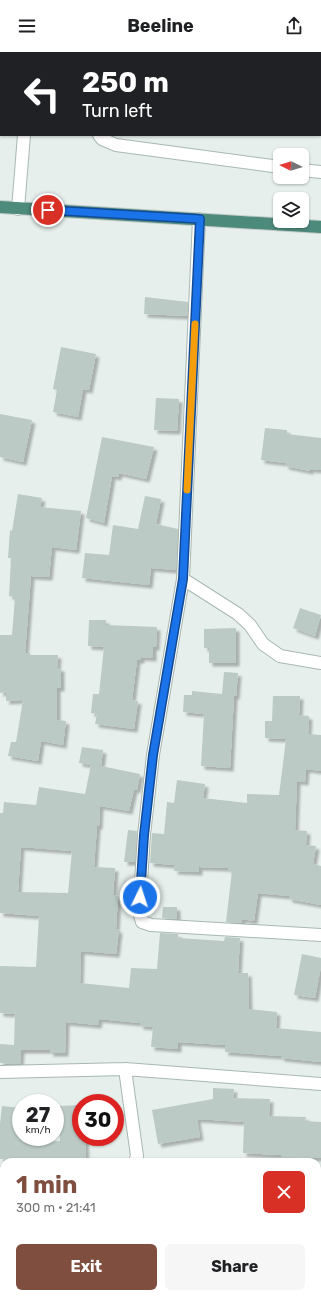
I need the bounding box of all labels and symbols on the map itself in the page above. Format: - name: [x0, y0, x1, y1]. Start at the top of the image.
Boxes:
- north arrow: [273, 148, 309, 184]
- pin: [31, 193, 65, 227]
- position arrow: [119, 876, 161, 918]
- speed limit sign: 30: [72, 1094, 124, 1146]

